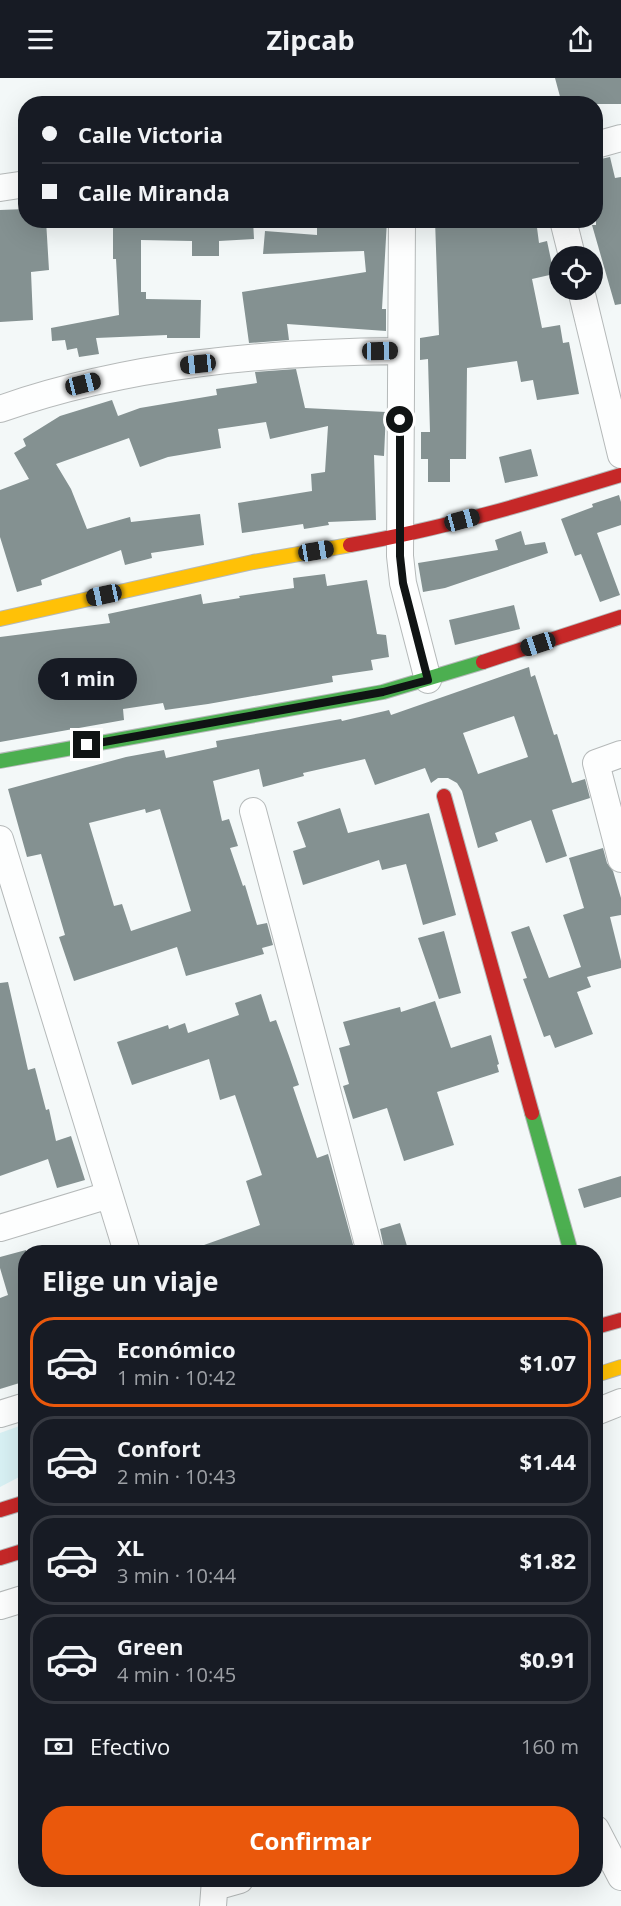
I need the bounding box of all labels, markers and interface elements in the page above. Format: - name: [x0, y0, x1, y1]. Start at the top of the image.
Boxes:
- text: Zipcab: [266, 21, 355, 58]
- icon: menu: [24, 23, 57, 56]
- icon: share: [564, 23, 597, 56]
- text: Calle Victoria: [78, 119, 223, 149]
- text: Calle Miranda: [78, 177, 230, 207]
- map controls: [549, 246, 603, 300]
- button: locate: [549, 246, 603, 300]
- car: [362, 342, 398, 360]
- car: [179, 353, 217, 375]
- car: [63, 371, 103, 397]
- route start: [386, 406, 413, 433]
- car: [442, 507, 482, 533]
- car: [297, 539, 335, 563]
- car: [85, 582, 123, 608]
- car: [518, 630, 558, 658]
- callout: 1 min: [38, 658, 136, 700]
- text: 1 min: [60, 665, 115, 692]
- route end: [73, 731, 100, 758]
- text: Elige un viaje: [42, 1262, 218, 1299]
- text: Económico: [117, 1334, 236, 1364]
- icon: car: [45, 1335, 99, 1389]
- text: $1.07: [519, 1347, 576, 1377]
- text: 1 min · 10:42: [117, 1364, 236, 1391]
- text: Confort: [117, 1433, 201, 1463]
- icon: car: [45, 1434, 99, 1488]
- text: $1.44: [519, 1446, 576, 1476]
- text: 2 min · 10:43: [117, 1463, 236, 1490]
- text: XL: [117, 1532, 144, 1562]
- icon: car: [45, 1533, 99, 1587]
- text: $1.82: [519, 1545, 576, 1575]
- text: 3 min · 10:44: [117, 1562, 236, 1589]
- text: Green: [117, 1631, 183, 1661]
- icon: car: [45, 1632, 99, 1686]
- text: $0.91: [519, 1644, 576, 1674]
- text: 4 min · 10:45: [117, 1661, 236, 1688]
- icon: cash: [42, 1730, 75, 1763]
- text: Efectivo: [90, 1731, 170, 1761]
- text: 160 m: [521, 1733, 579, 1760]
- button: Confirmar: [42, 1806, 579, 1875]

